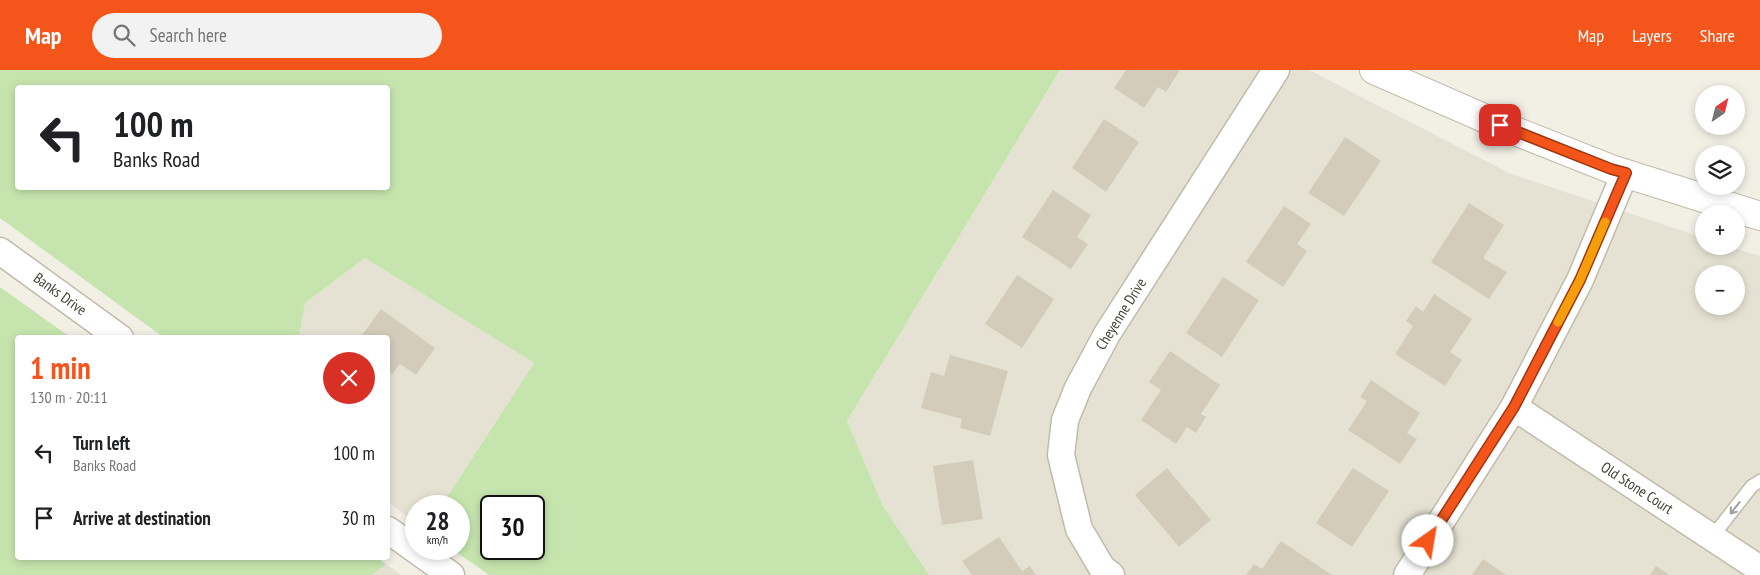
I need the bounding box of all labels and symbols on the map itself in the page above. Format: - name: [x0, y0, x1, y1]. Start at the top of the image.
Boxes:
- north arrow: [1695, 85, 1745, 135]
- pin: [1479, 104, 1521, 146]
- street label: Banks Drive: [30, 268, 91, 319]
- street label: Cheyenne Drive: [1091, 274, 1150, 353]
- street label: Old Stone Court: [1598, 457, 1677, 518]
- speed limit sign: 30: [480, 495, 545, 560]
- one-way arrow: [1729, 501, 1740, 514]
- position arrow: [1401, 514, 1453, 566]

